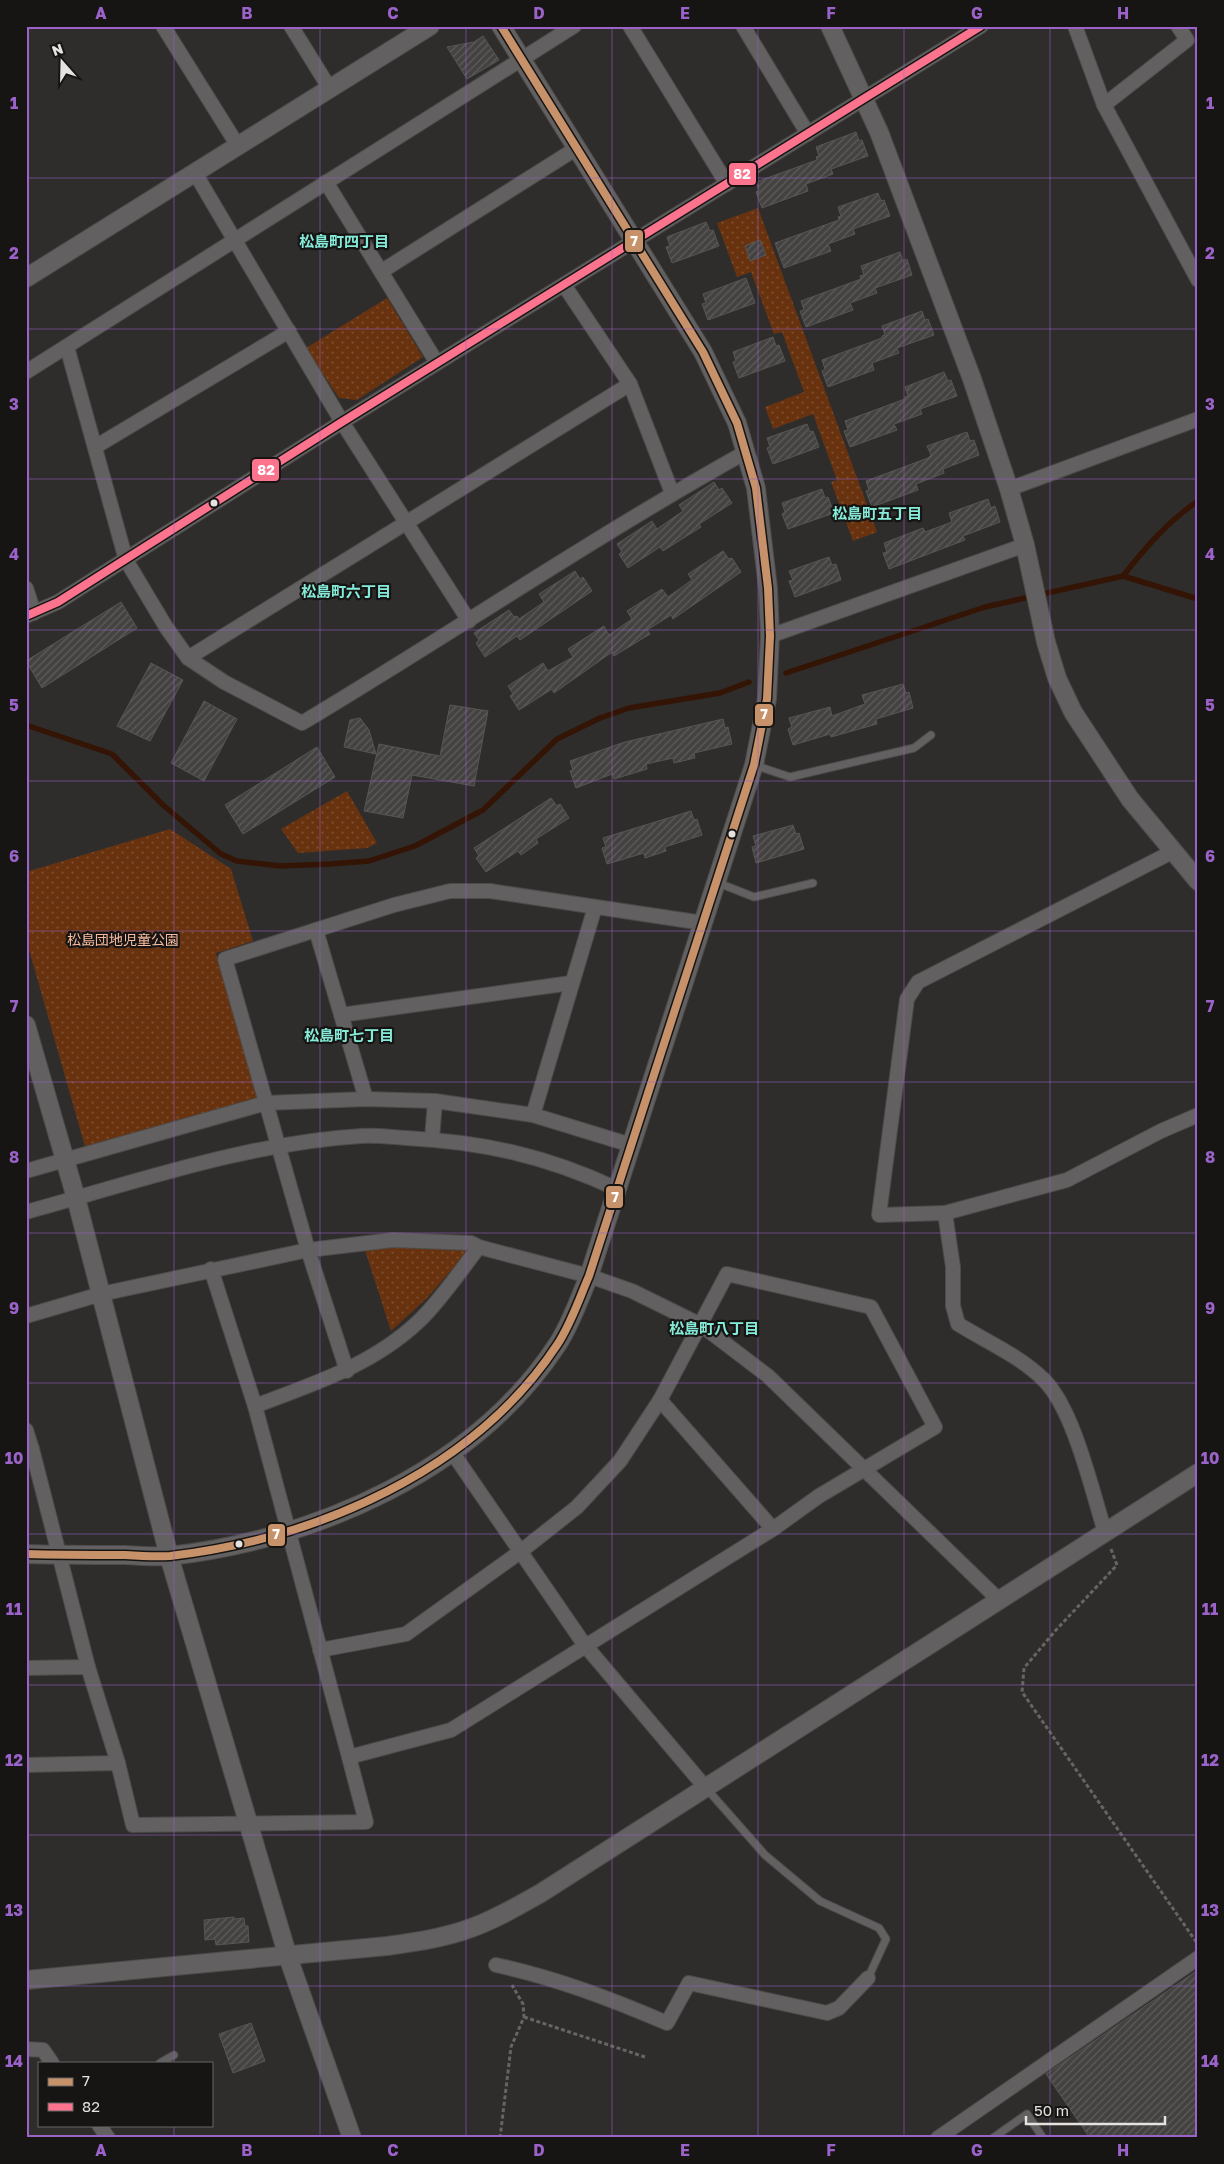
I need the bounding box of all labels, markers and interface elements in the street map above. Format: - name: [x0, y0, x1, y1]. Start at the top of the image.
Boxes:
- text: A: [95, 3, 107, 23]
- text: B: [241, 3, 253, 23]
- text: C: [387, 3, 399, 23]
- text: D: [533, 3, 545, 23]
- text: E: [680, 3, 690, 23]
- text: F: [826, 3, 836, 23]
- text: G: [971, 3, 983, 23]
- text: H: [1117, 3, 1129, 23]
- north arrow: [38, 38, 88, 88]
- text: N: [49, 40, 65, 59]
- text: 1: [10, 93, 18, 113]
- text: 1: [1206, 93, 1214, 113]
- line badge: 82: [728, 162, 757, 186]
- text: 82: [733, 165, 751, 182]
- line badge: 7: [624, 229, 644, 253]
- district label: 松島町四丁目: [299, 232, 389, 250]
- text: 7: [630, 232, 638, 249]
- text: 2: [9, 243, 19, 263]
- text: 2: [1205, 243, 1215, 263]
- text: 3: [9, 394, 19, 414]
- text: 3: [1205, 394, 1215, 414]
- line badge: 82: [251, 458, 280, 482]
- text: 82: [257, 461, 275, 478]
- unlabelled marker: [209, 498, 219, 508]
- district label: 松島町五丁目: [832, 504, 922, 522]
- text: 4: [9, 544, 19, 564]
- text: 4: [1205, 544, 1215, 564]
- district label: 松島町六丁目: [301, 582, 391, 600]
- text: 5: [9, 695, 19, 715]
- text: 5: [1205, 695, 1215, 715]
- line badge: 7: [754, 703, 774, 727]
- text: 7: [760, 705, 768, 722]
- unlabelled marker: [727, 829, 737, 839]
- text: 6: [9, 846, 19, 866]
- text: 6: [1205, 846, 1215, 866]
- park label: 松島団地児童公園: [67, 931, 179, 948]
- text: 7: [10, 996, 19, 1016]
- text: 7: [1206, 996, 1215, 1016]
- district label: 松島町七丁目: [304, 1026, 394, 1044]
- text: 8: [9, 1147, 19, 1167]
- text: 8: [1205, 1147, 1215, 1167]
- line badge: 7: [605, 1185, 624, 1209]
- text: 7: [611, 1188, 619, 1205]
- text: 9: [9, 1298, 19, 1318]
- text: 9: [1205, 1298, 1215, 1318]
- district label: 松島町八丁目: [669, 1319, 759, 1337]
- text: 10: [5, 1448, 23, 1468]
- text: 10: [1201, 1448, 1219, 1468]
- line badge: 7: [267, 1523, 286, 1547]
- text: 7: [272, 1525, 280, 1542]
- unlabelled marker: [234, 1539, 244, 1549]
- text: 11: [6, 1599, 22, 1619]
- text: 11: [1202, 1599, 1218, 1619]
- text: 12: [5, 1750, 23, 1770]
- text: 12: [1201, 1750, 1219, 1770]
- text: 13: [5, 1900, 23, 1920]
- text: 13: [1201, 1900, 1219, 1920]
- text: 14: [5, 2051, 23, 2071]
- text: 14: [1201, 2051, 1219, 2071]
- legend: [38, 2062, 212, 2126]
- text: 7: [82, 2071, 90, 2089]
- scale bar: [1026, 2094, 1165, 2126]
- text: 82: [82, 2097, 100, 2115]
- text: 50 m: [1034, 2101, 1069, 2119]
- text: A: [95, 2140, 107, 2160]
- text: B: [241, 2140, 253, 2160]
- text: C: [387, 2140, 399, 2160]
- text: D: [533, 2140, 545, 2160]
- text: E: [680, 2140, 690, 2160]
- text: F: [826, 2140, 836, 2160]
- text: G: [971, 2140, 983, 2160]
- text: H: [1117, 2140, 1129, 2160]

